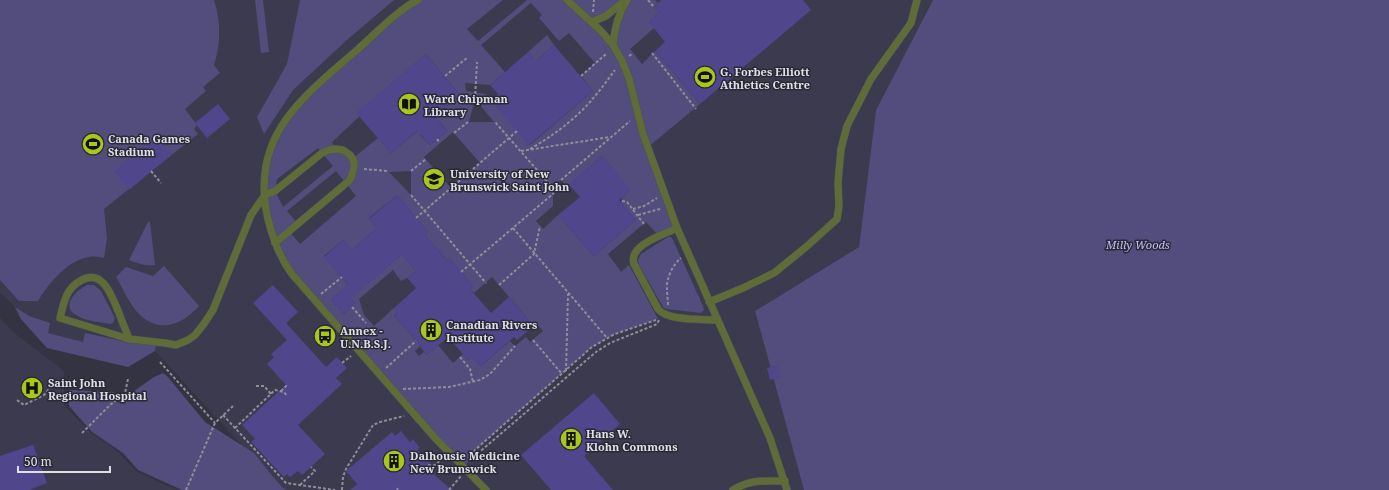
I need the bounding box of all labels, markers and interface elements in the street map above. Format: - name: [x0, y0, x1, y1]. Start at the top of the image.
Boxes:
- sports icon: G. Forbes Elliott Athletics Centre: [692, 64, 718, 90]
- place label: G. Forbes Elliott Athletics Centre: [720, 64, 810, 92]
- library icon: Ward Chipman Library: [396, 91, 422, 117]
- place label: Ward Chipman Library: [424, 91, 508, 119]
- sports icon: Canada Games Stadium: [80, 131, 106, 157]
- place label: Canada Games Stadium: [108, 131, 190, 159]
- school or university icon: University of New Brunswick Saint John: [421, 166, 447, 192]
- place label: University of New Brunswick Saint John: [450, 166, 570, 194]
- park label: Milly Woods: [1105, 237, 1170, 252]
- building icon: Canadian Rivers Institute: [418, 317, 444, 343]
- place label: Canadian Rivers Institute: [446, 317, 537, 345]
- bus stop icon: Annex - U.N.B.S.J.: [312, 323, 338, 349]
- place label: Annex - U.N.B.S.J.: [340, 323, 391, 351]
- hospital icon: Saint John Regional Hospital: [19, 375, 45, 401]
- place label: Saint John Regional Hospital: [48, 375, 147, 403]
- building icon: Hans W. Klohn Commons: [558, 426, 584, 452]
- place label: Hans W. Klohn Commons: [586, 426, 677, 454]
- scale bar: [18, 448, 110, 474]
- building icon: Dalhousie Medicine New Brunswick: [381, 448, 407, 474]
- place label: Dalhousie Medicine New Brunswick: [410, 448, 520, 476]
- text: 50 m: [24, 453, 52, 470]

